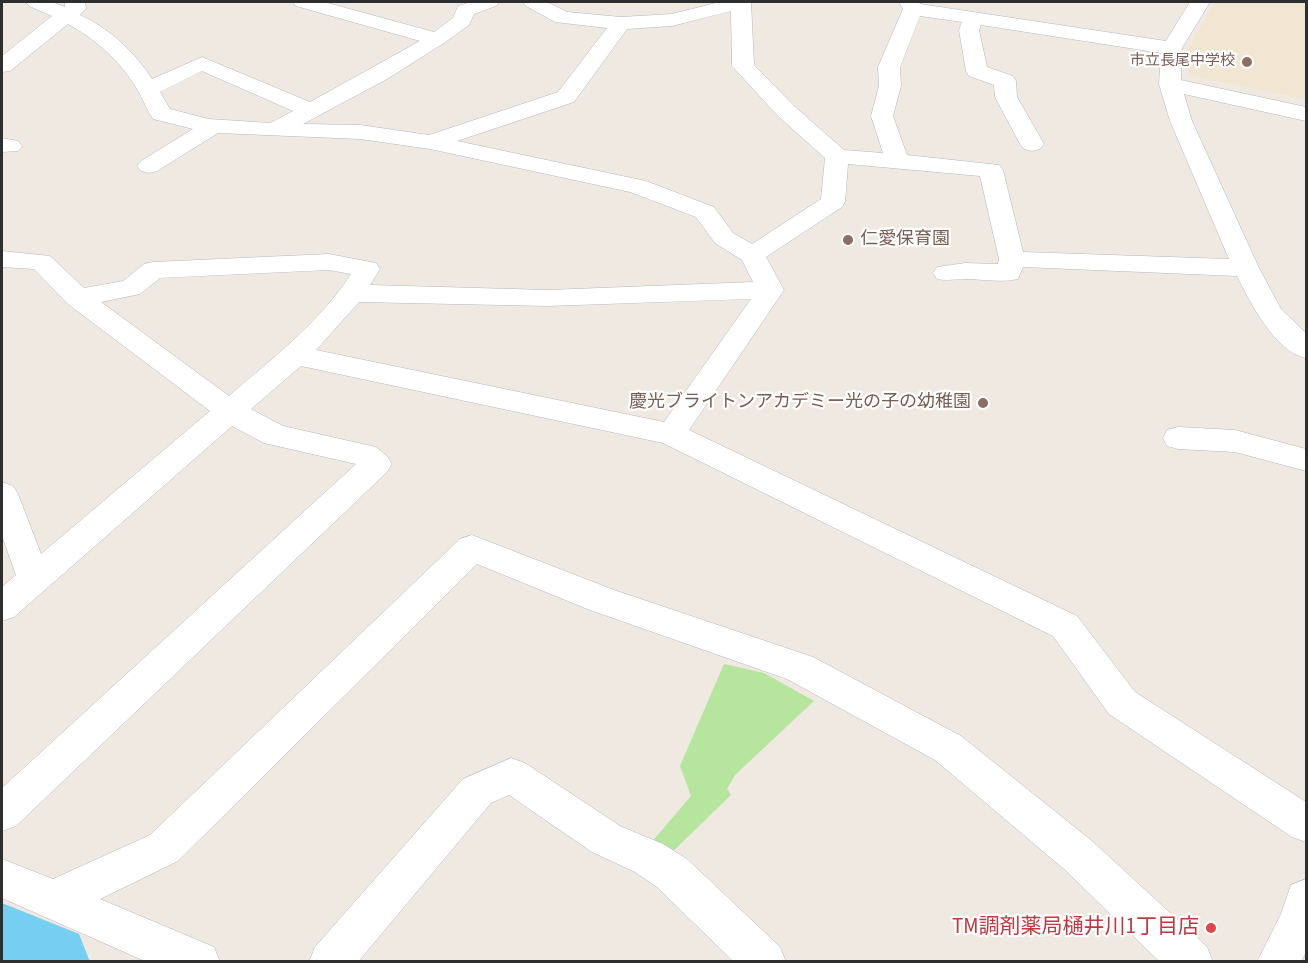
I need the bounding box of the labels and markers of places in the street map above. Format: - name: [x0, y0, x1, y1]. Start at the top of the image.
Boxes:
- place label: 市立長尾中学校: [1130, 53, 1235, 71]
- marker: 市立長尾中学校: [1240, 55, 1254, 69]
- place label: 仁愛保育園: [860, 229, 950, 251]
- marker: 仁愛保育園: [841, 233, 855, 247]
- place label: 慶光ブライトンアカデミー光の子の幼稚園: [629, 392, 971, 414]
- marker: 慶光ブライトンアカデミー光の子の幼稚園: [976, 396, 990, 410]
- place label: TM調剤薬局樋井川1丁目店: [952, 915, 1199, 941]
- marker: TM調剤薬局樋井川1丁目店: [1204, 921, 1218, 935]

